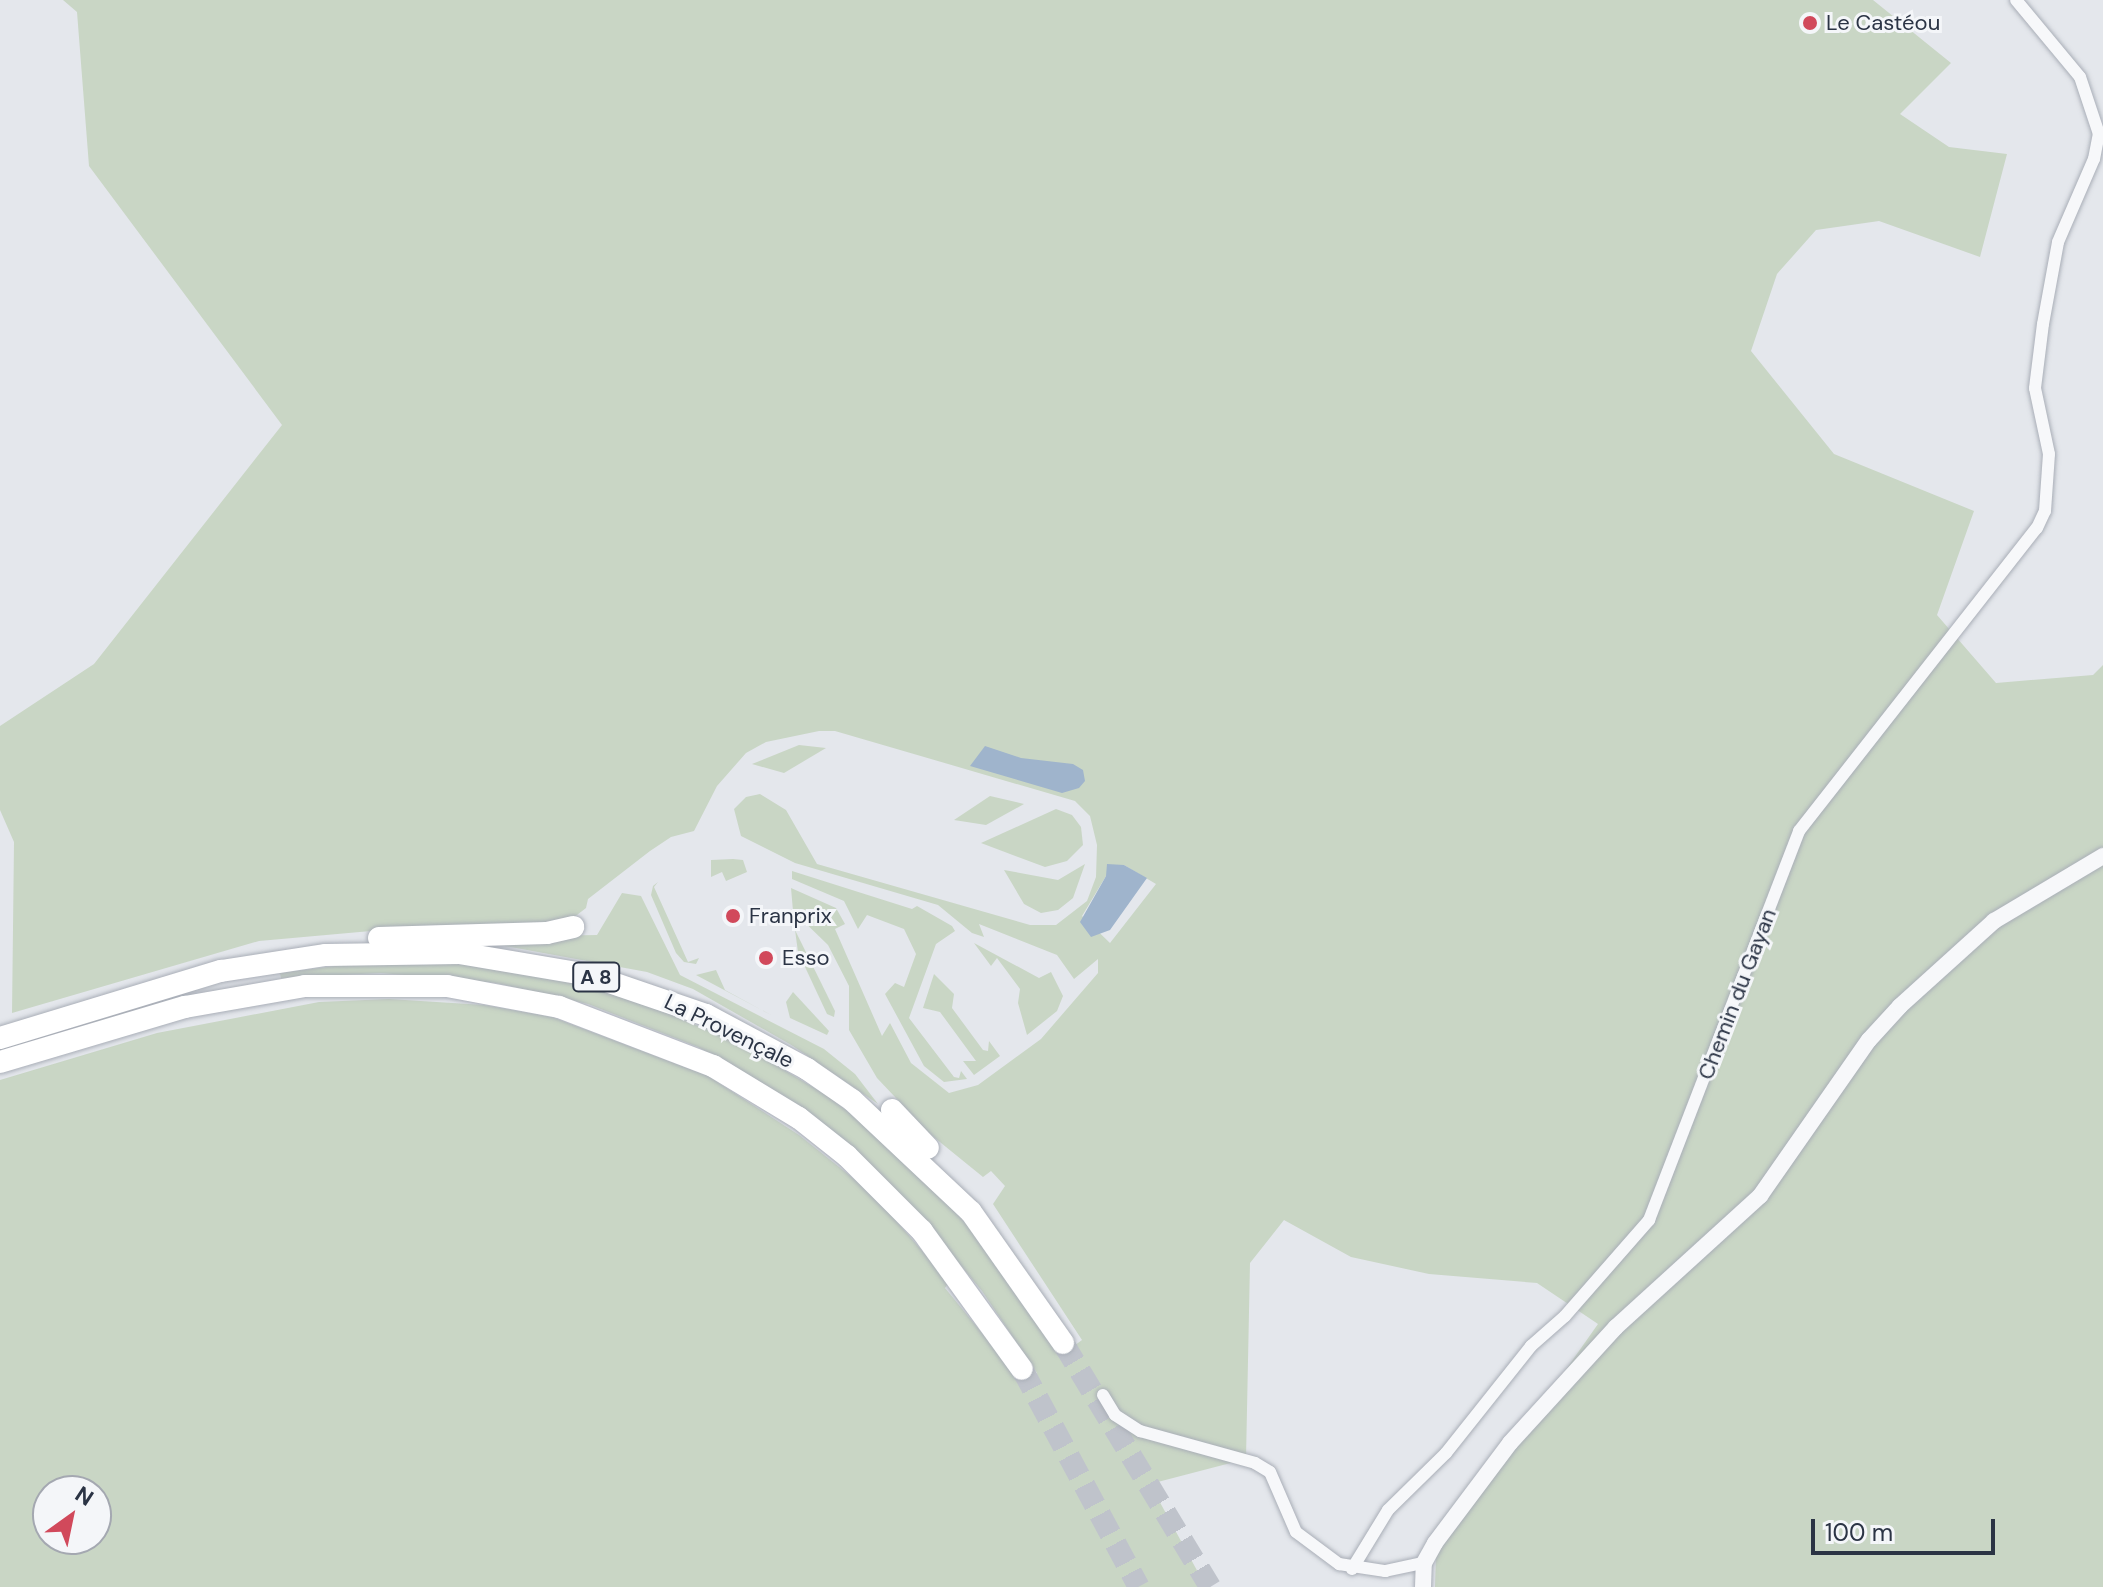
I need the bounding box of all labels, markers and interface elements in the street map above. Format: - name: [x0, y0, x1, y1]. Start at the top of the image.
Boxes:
- place label: Le Castéou: [1826, 10, 1940, 36]
- marker: Le Castéou: [1801, 14, 1819, 32]
- place label: Franprix: [749, 903, 832, 929]
- street label: Chemin du Gayan: [1692, 905, 1782, 1083]
- marker: Franprix: [724, 907, 742, 925]
- place label: Esso: [782, 945, 830, 971]
- marker: Esso: [757, 949, 775, 967]
- road number: A 8: [572, 961, 620, 993]
- street label: La Provençale: [660, 988, 798, 1074]
- north arrow: [32, 1475, 112, 1555]
- text: N: [70, 1480, 99, 1513]
- scale bar: [1815, 1503, 1999, 1553]
- text: 100 m: [1825, 1517, 1893, 1548]

